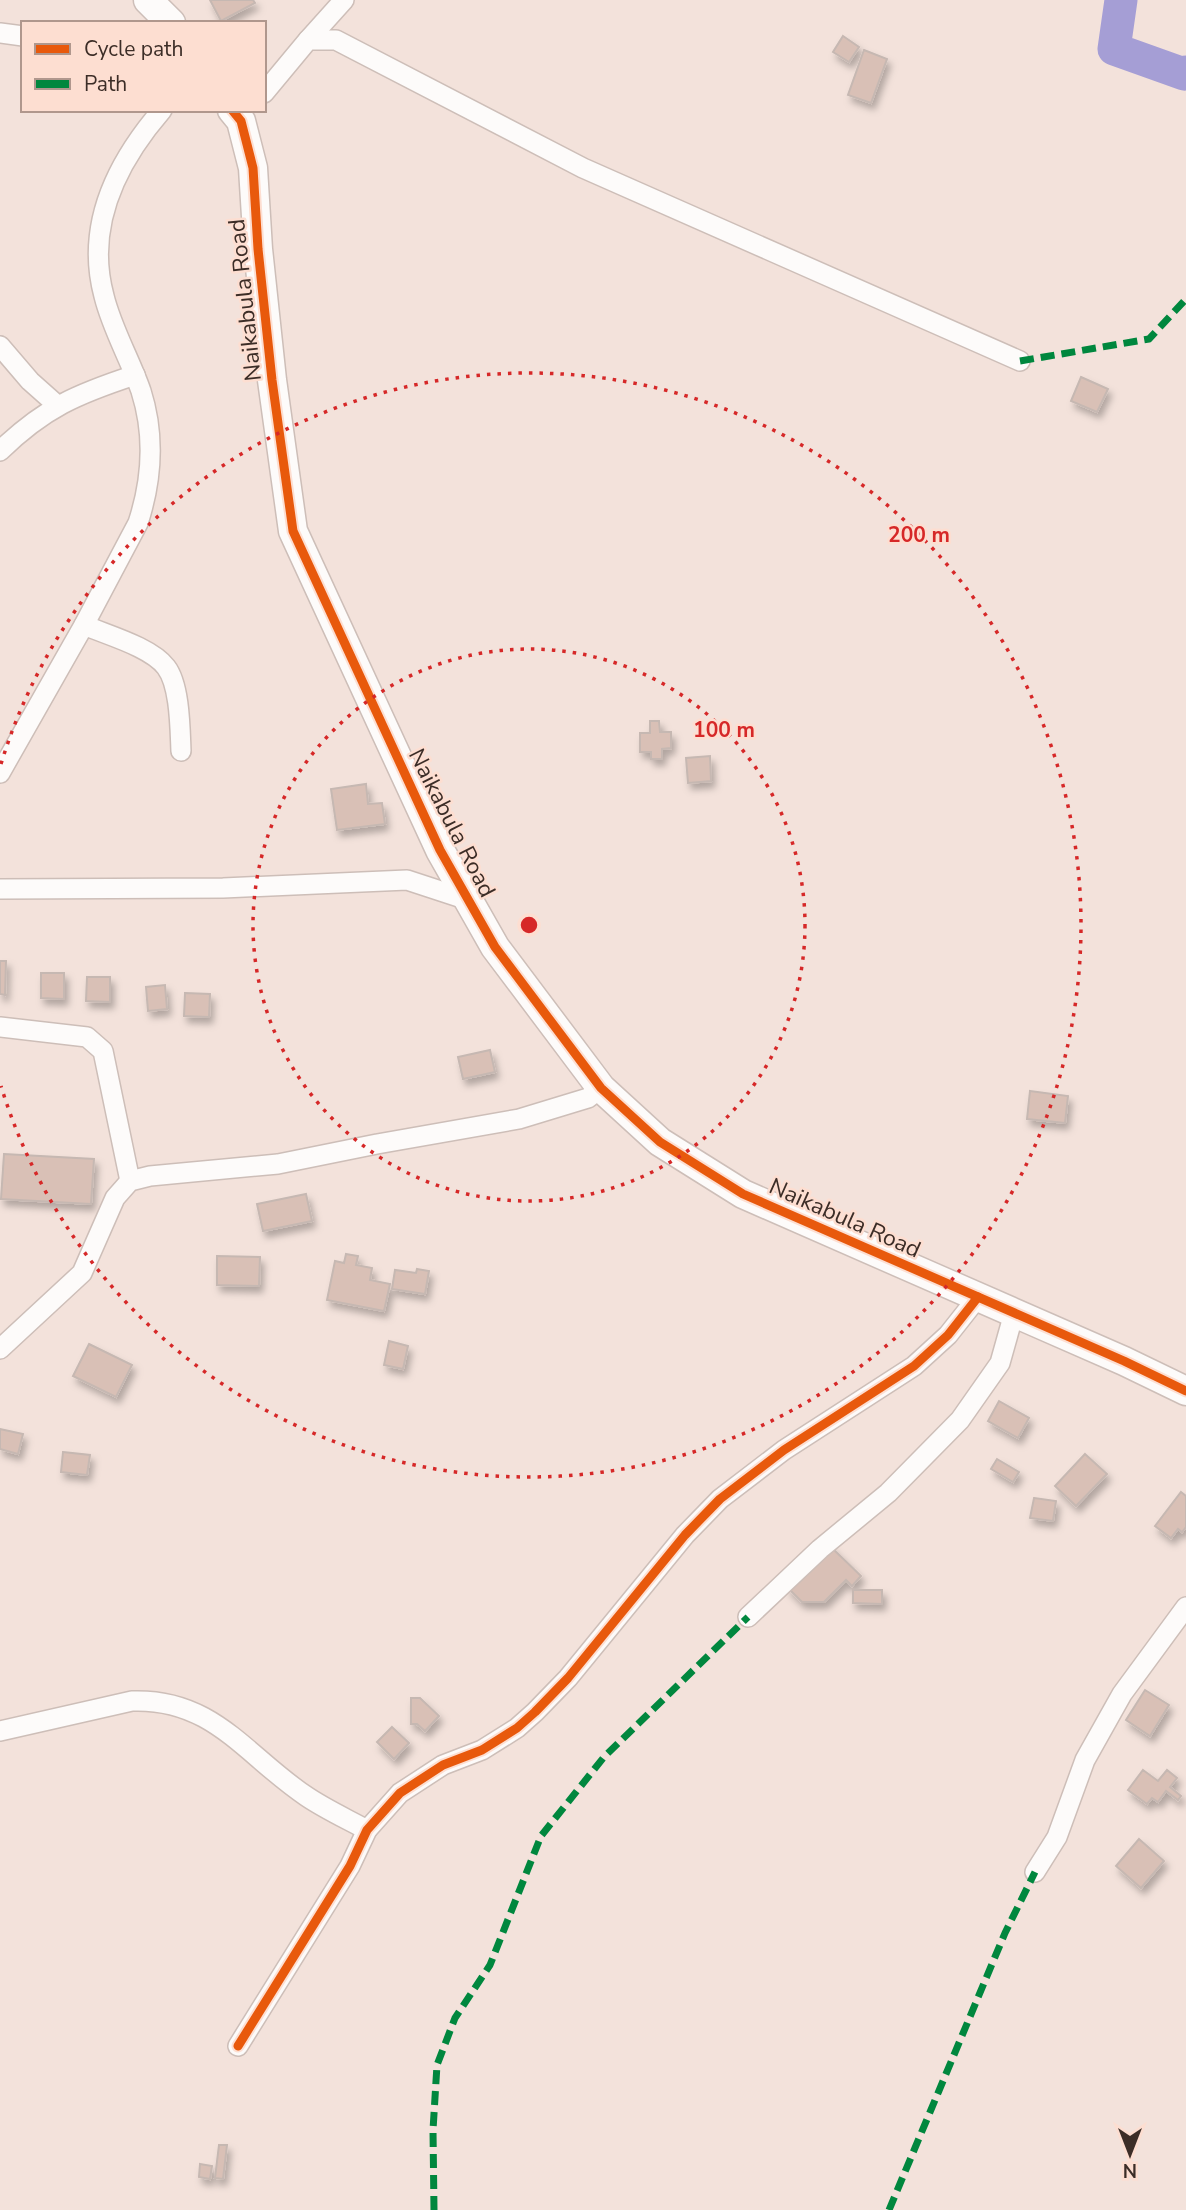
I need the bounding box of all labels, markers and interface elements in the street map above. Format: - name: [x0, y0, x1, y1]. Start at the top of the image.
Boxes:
- legend: [21, 21, 266, 112]
- text: Cycle path: [84, 35, 183, 63]
- text: Path: [84, 70, 127, 98]
- street label: Naikabula Road: [221, 217, 269, 383]
- text: 200 m: [888, 521, 950, 549]
- text: 100 m: [693, 716, 755, 744]
- street label: Naikabula Road: [401, 743, 503, 903]
- centre of rings: [517, 913, 541, 937]
- street label: Naikabula Road: [764, 1171, 926, 1265]
- north arrow: [1095, 2119, 1165, 2189]
- text: N: [1123, 2157, 1137, 2183]

